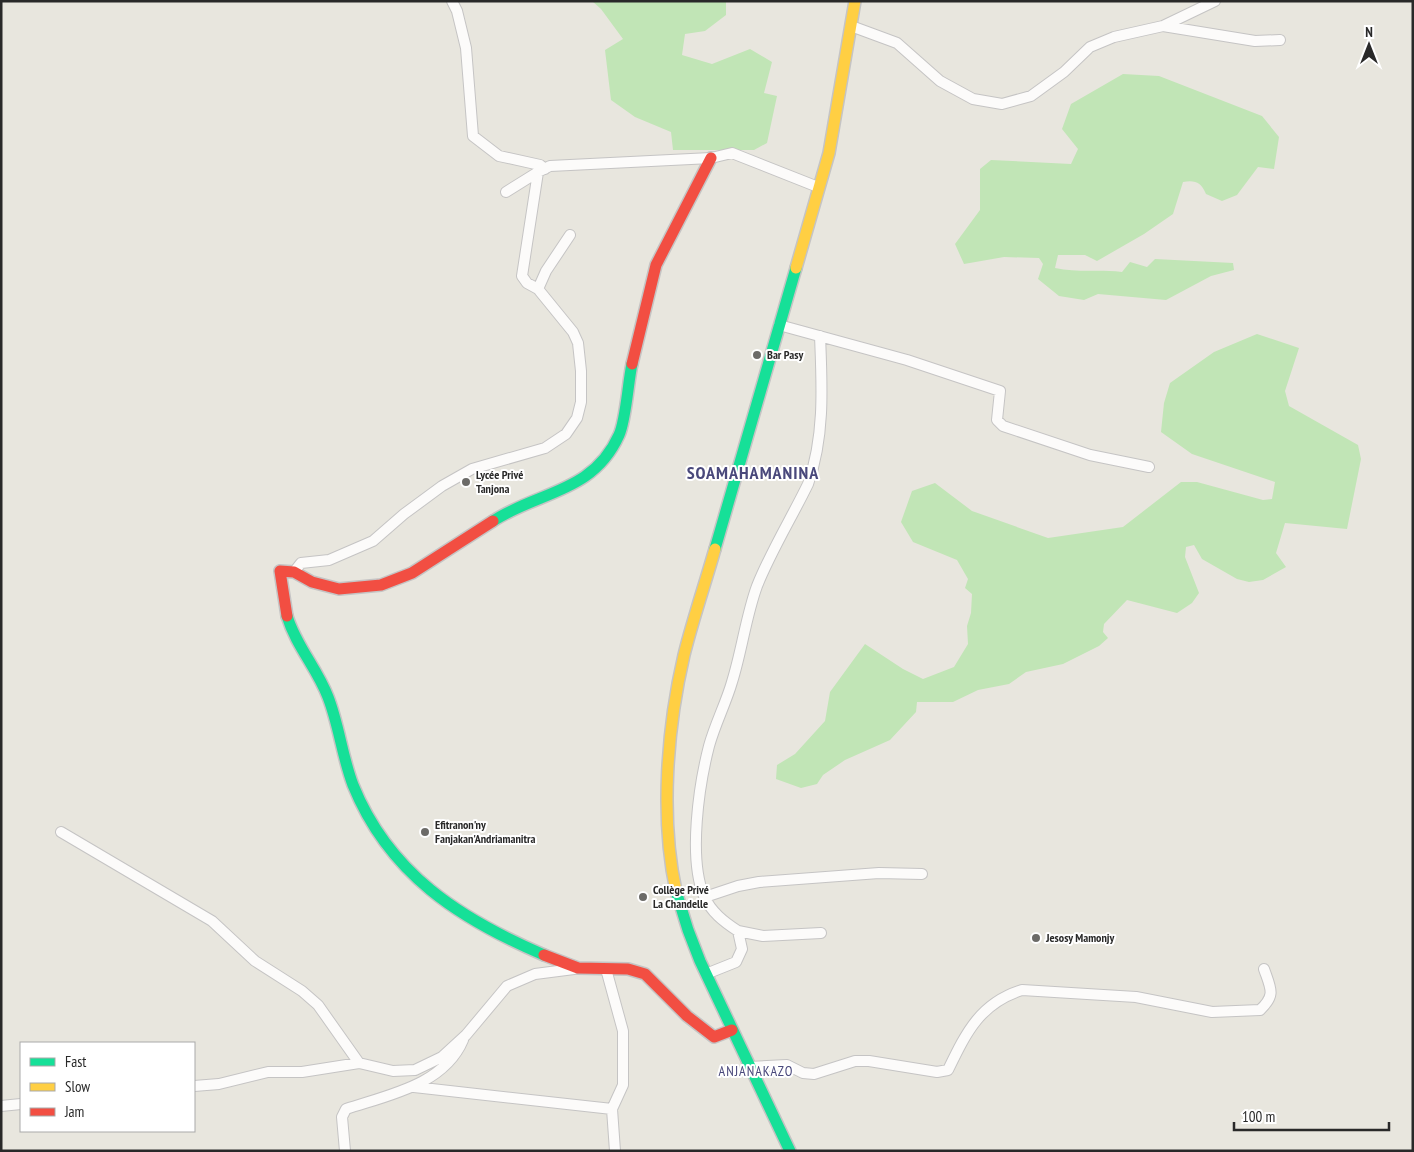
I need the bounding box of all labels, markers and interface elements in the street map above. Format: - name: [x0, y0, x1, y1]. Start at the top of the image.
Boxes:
- north arrow: [1344, 20, 1394, 70]
- text: N: [1365, 23, 1373, 41]
- place label: Bar Pasy: [767, 347, 803, 362]
- marker: Bar Pasy: [751, 349, 763, 361]
- district label: SOAMAHAMANINA: [687, 461, 819, 484]
- place label: Lycée Privé Tanjona: [476, 467, 523, 496]
- marker: Lycée Privé Tanjona: [460, 476, 472, 488]
- place label: Efitranon'ny Fanjakan'Andriamanitra: [435, 817, 536, 846]
- marker: Efitranon'ny Fanjakan'Andriamanitra: [419, 826, 431, 838]
- place label: Collège Privé La Chandelle: [653, 882, 709, 911]
- marker: Collège Privé La Chandelle: [637, 891, 649, 903]
- place label: Jesosy Mamonjy: [1045, 930, 1115, 945]
- marker: Jesosy Mamonjy: [1030, 932, 1042, 944]
- legend: [20, 1042, 195, 1132]
- text: Fast: [65, 1052, 86, 1071]
- district label: ANJANAKAZO: [719, 1062, 793, 1080]
- text: Slow: [65, 1077, 90, 1096]
- scale bar: [1234, 1100, 1389, 1132]
- text: Jam: [64, 1102, 84, 1121]
- text: 100 m: [1242, 1107, 1275, 1126]

